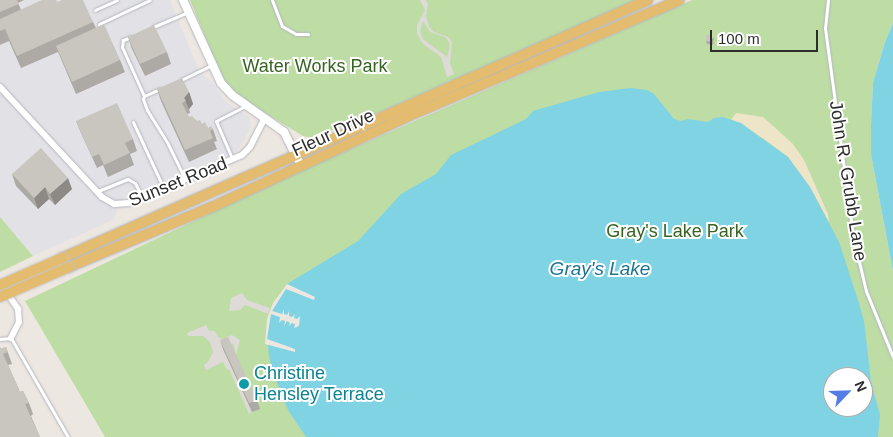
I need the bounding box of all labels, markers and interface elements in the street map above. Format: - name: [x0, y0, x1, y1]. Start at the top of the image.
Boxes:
- scale bar: [713, 20, 820, 52]
- text: 100 m: [718, 30, 760, 47]
- park label: Water Works Park: [242, 55, 388, 77]
- street label: John R. Grubb Lane: [825, 99, 871, 263]
- street label: Fleur Drive: [289, 105, 377, 161]
- street label: Sunset Road: [126, 152, 230, 212]
- park label: Gray's Lake Park: [606, 220, 744, 242]
- water label: Gray's Lake: [550, 258, 650, 280]
- place label: Christine Hensley Terrace: [254, 363, 384, 406]
- north arrow: [823, 367, 873, 417]
- marker: Christine Hensley Terrace: [238, 378, 250, 390]
- text: N: [851, 378, 870, 394]

